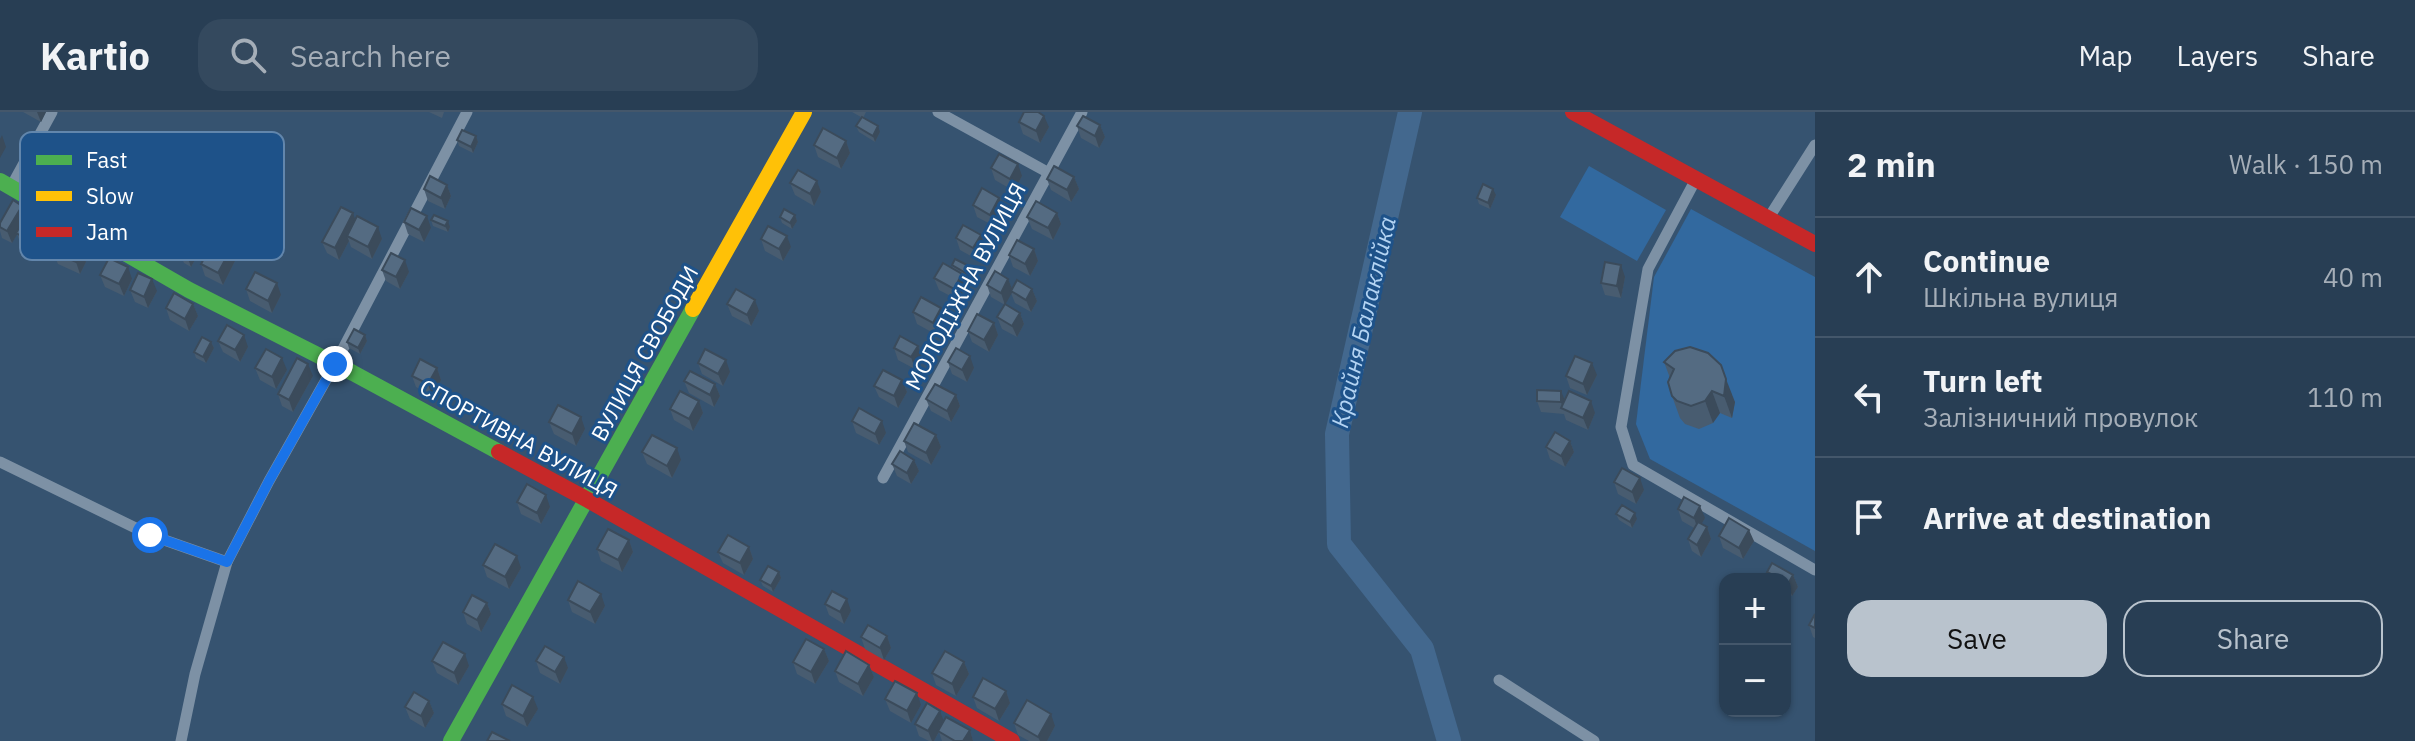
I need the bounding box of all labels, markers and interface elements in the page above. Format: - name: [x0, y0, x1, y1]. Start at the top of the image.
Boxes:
- search box: [198, 19, 758, 91]
- text: Kartio: [40, 31, 150, 80]
- icon: search: [226, 33, 270, 77]
- text: Search here: [290, 36, 451, 75]
- text: Map: [2078, 37, 2132, 74]
- text: Layers: [2176, 37, 2258, 74]
- text: Share: [2302, 37, 2375, 74]
- legend: [20, 132, 284, 260]
- text: 2 min: [1847, 142, 1936, 186]
- text: Fast: [86, 145, 127, 174]
- text: Walk · 150 m: [2229, 147, 2383, 181]
- street label: МОЛОДІЖНА ВУЛИЦЯ: [898, 177, 1032, 395]
- text: Slow: [86, 181, 134, 210]
- water label: Крайня Балаклійка: [1323, 213, 1403, 431]
- text: Jam: [86, 217, 128, 246]
- text: Continue: [1923, 241, 2050, 280]
- icon: ahead: [1847, 255, 1891, 299]
- street label: ВУЛИЦЯ СВОБОДИ: [584, 260, 704, 446]
- text: 40 m: [2323, 260, 2383, 294]
- text: Шкільна вулиця: [1923, 280, 2119, 314]
- route end: [317, 346, 353, 382]
- text: Turn left: [1923, 361, 2042, 400]
- street label: СПОРТИВНА ВУЛИЦЯ: [415, 372, 623, 504]
- icon: left: [1847, 375, 1891, 419]
- text: 110 m: [2307, 380, 2383, 414]
- text: Залізничний провулок: [1923, 400, 2198, 434]
- icon: arrive: [1847, 495, 1891, 539]
- text: Arrive at destination: [1923, 498, 2211, 537]
- route start: [132, 517, 168, 553]
- map controls: [1719, 573, 1791, 717]
- button: +: [1719, 573, 1791, 645]
- button: Save: [1847, 600, 2107, 677]
- button: Share: [2123, 600, 2383, 677]
- button: −: [1719, 645, 1791, 717]

